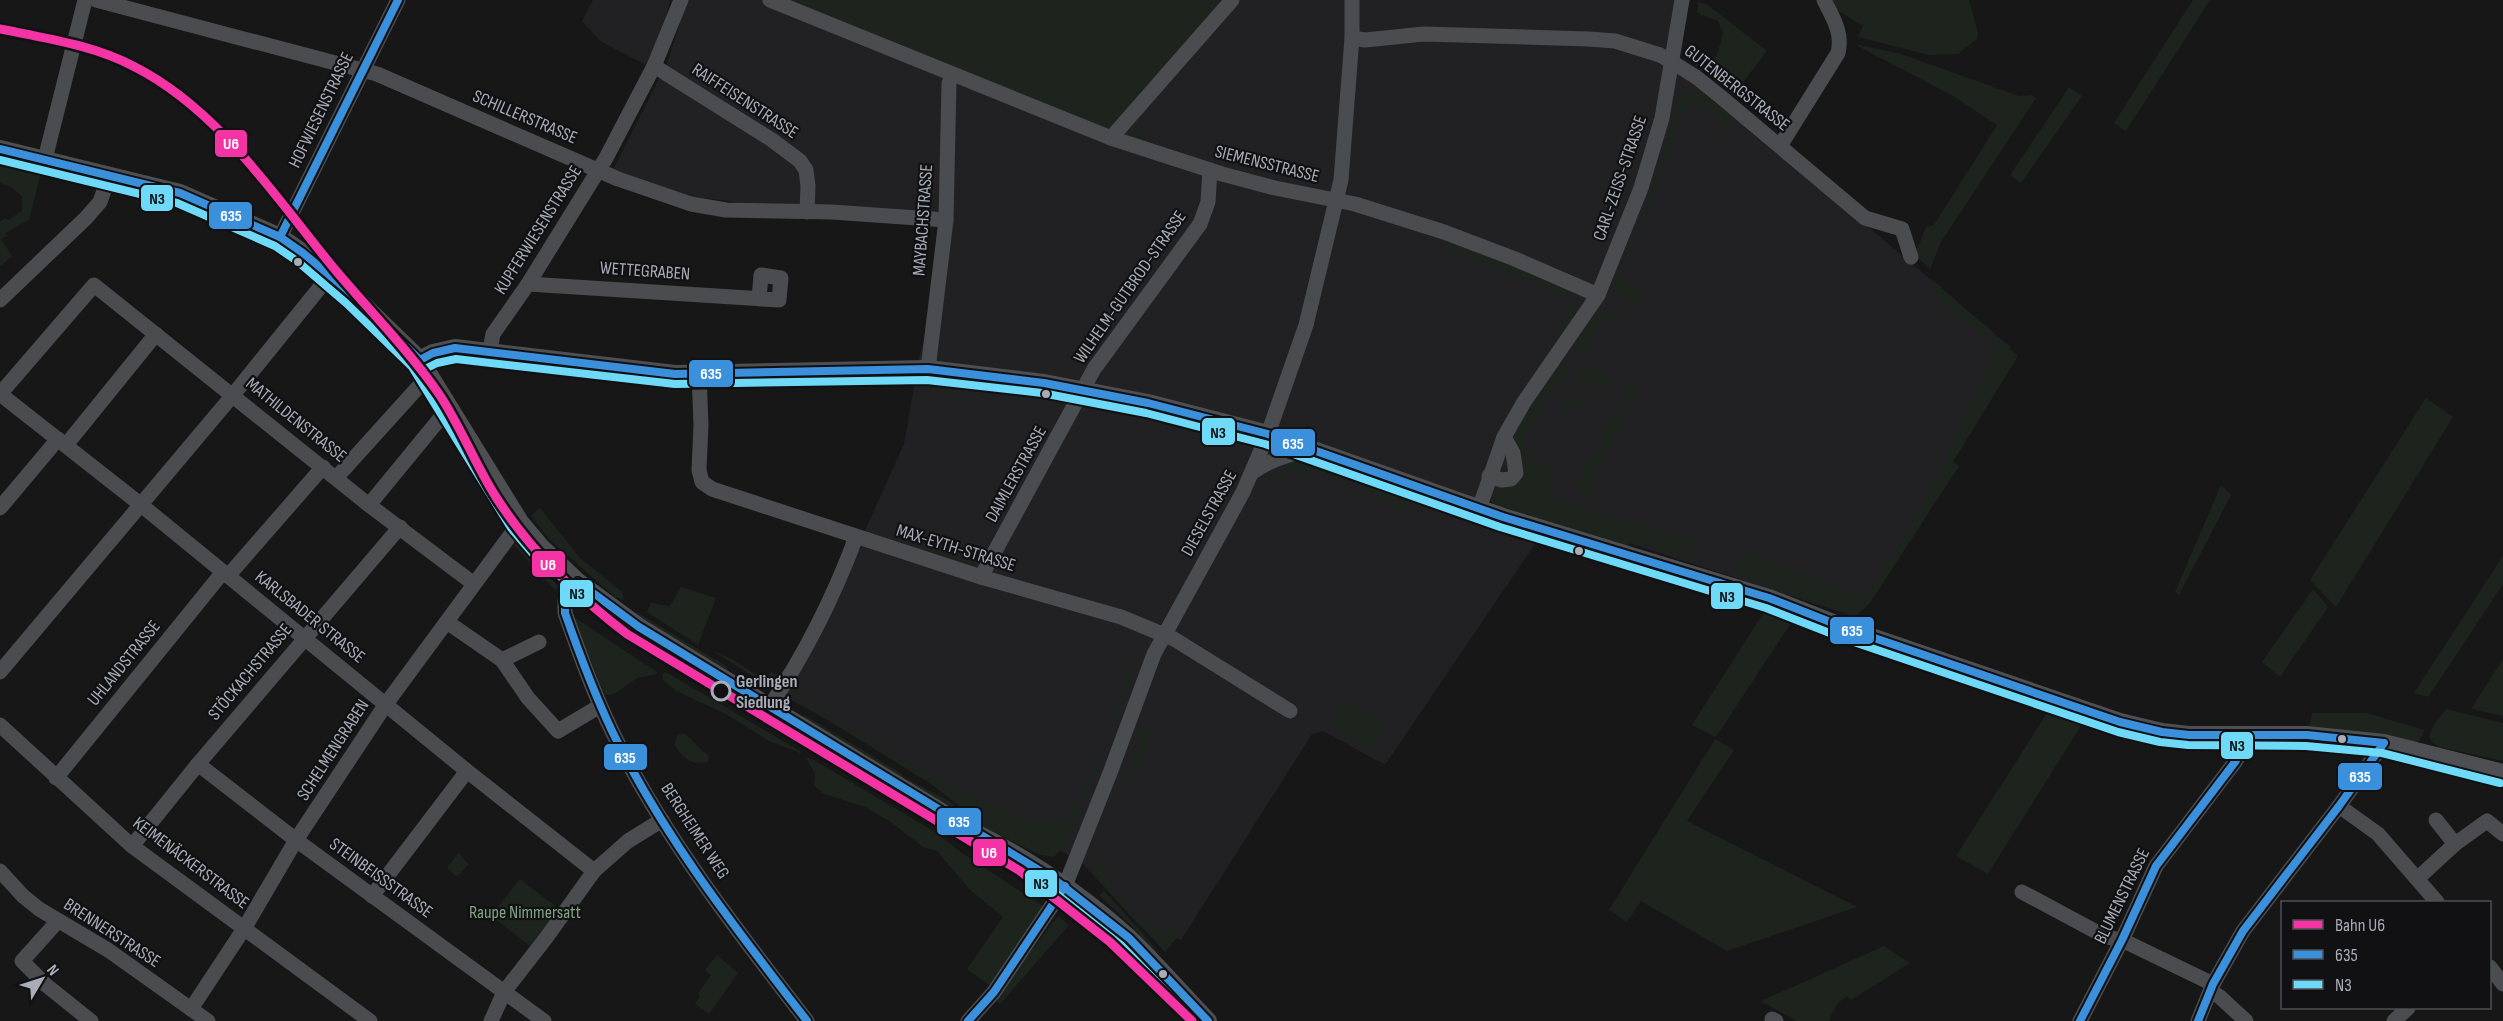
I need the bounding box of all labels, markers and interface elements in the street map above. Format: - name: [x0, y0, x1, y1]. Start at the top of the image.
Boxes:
- street label: GUTENBERGSTRASSE: [1680, 40, 1794, 136]
- street label: HOFWIESENSTRASSE: [284, 49, 358, 171]
- street label: RAIFFEISENSTRASSE: [688, 59, 802, 143]
- street label: SCHILLERSTRASSE: [470, 86, 580, 148]
- street label: CARL-ZEISS-STRASSE: [1589, 113, 1651, 243]
- line badge: U6: [214, 129, 248, 158]
- text: U6: [223, 135, 239, 154]
- street label: SIEMENSSTRASSE: [1213, 141, 1321, 187]
- street label: KUPFERWIESENSTRASSE: [490, 162, 586, 298]
- street label: MAYBACHSTRASSE: [909, 163, 937, 277]
- line badge: N3: [140, 184, 174, 212]
- text: N3: [149, 190, 165, 209]
- line badge: 635: [208, 201, 253, 230]
- text: 635: [220, 207, 242, 226]
- street label: WILHELM-GUTBROD-STRASSE: [1069, 207, 1191, 367]
- unlabelled marker: [292, 256, 304, 268]
- street label: WETTEGRABEN: [599, 257, 691, 285]
- line badge: 635: [688, 359, 734, 388]
- text: 635: [700, 365, 722, 384]
- street label: MATHILDENSTRASSE: [242, 373, 350, 467]
- unlabelled marker: [1040, 388, 1052, 400]
- line badge: N3: [1201, 417, 1236, 446]
- street label: DAIMLERSTRASSE: [981, 422, 1051, 526]
- text: N3: [1210, 424, 1226, 443]
- line badge: 635: [1270, 428, 1316, 457]
- text: 635: [1282, 435, 1304, 454]
- street label: DIESELSTRASSE: [1177, 466, 1241, 560]
- street label: MAX-EYTH-STRASSE: [894, 520, 1018, 576]
- unlabelled marker: [1573, 545, 1585, 557]
- line badge: U6: [531, 550, 566, 578]
- text: U6: [540, 556, 556, 575]
- street label: KARLSBADER STRASSE: [251, 566, 369, 668]
- line badge: N3: [559, 579, 594, 608]
- line badge: N3: [1710, 582, 1744, 610]
- text: N3: [569, 585, 585, 604]
- text: N3: [1719, 588, 1735, 607]
- street label: UHLANDSTRASSE: [83, 616, 165, 710]
- line badge: 635: [1829, 616, 1875, 645]
- street label: STÖCKACHSTRASSE: [204, 620, 296, 724]
- text: 635: [1841, 622, 1863, 641]
- place label: Gerlingen Siedlung: [736, 671, 797, 713]
- marker: Gerlingen Siedlung: [711, 681, 731, 701]
- street label: SCHELMENGRABEN: [292, 695, 374, 805]
- line badge: N3: [2220, 731, 2254, 760]
- unlabelled marker: [2336, 733, 2348, 745]
- text: N3: [2229, 737, 2245, 756]
- line badge: 635: [603, 743, 648, 771]
- text: 635: [614, 749, 636, 768]
- line badge: 635: [2337, 762, 2383, 791]
- text: 635: [2349, 768, 2371, 787]
- street label: BERGHEIMER WEG: [656, 779, 734, 883]
- line badge: 635: [936, 807, 982, 836]
- street label: KEIMENÄCKERSTRASSE: [129, 813, 253, 913]
- text: 635: [948, 813, 970, 832]
- street label: STEINBEISSSTRASSE: [325, 834, 437, 922]
- line badge: U6: [972, 838, 1007, 867]
- text: U6: [981, 844, 997, 863]
- street label: BLUMENSTRASSE: [2090, 845, 2154, 947]
- line badge: N3: [1024, 869, 1058, 898]
- text: N3: [1033, 875, 1049, 894]
- street label: BRENNERSTRASSE: [60, 894, 164, 972]
- legend: [2281, 901, 2491, 1009]
- park label: Raupe Nimmersatt: [469, 902, 582, 923]
- text: Bahn U6: [2335, 915, 2385, 936]
- text: 635: [2335, 945, 2358, 966]
- north arrow: [12, 949, 72, 1009]
- text: N: [42, 961, 63, 980]
- unlabelled marker: [1157, 968, 1169, 980]
- text: N3: [2335, 975, 2352, 996]

